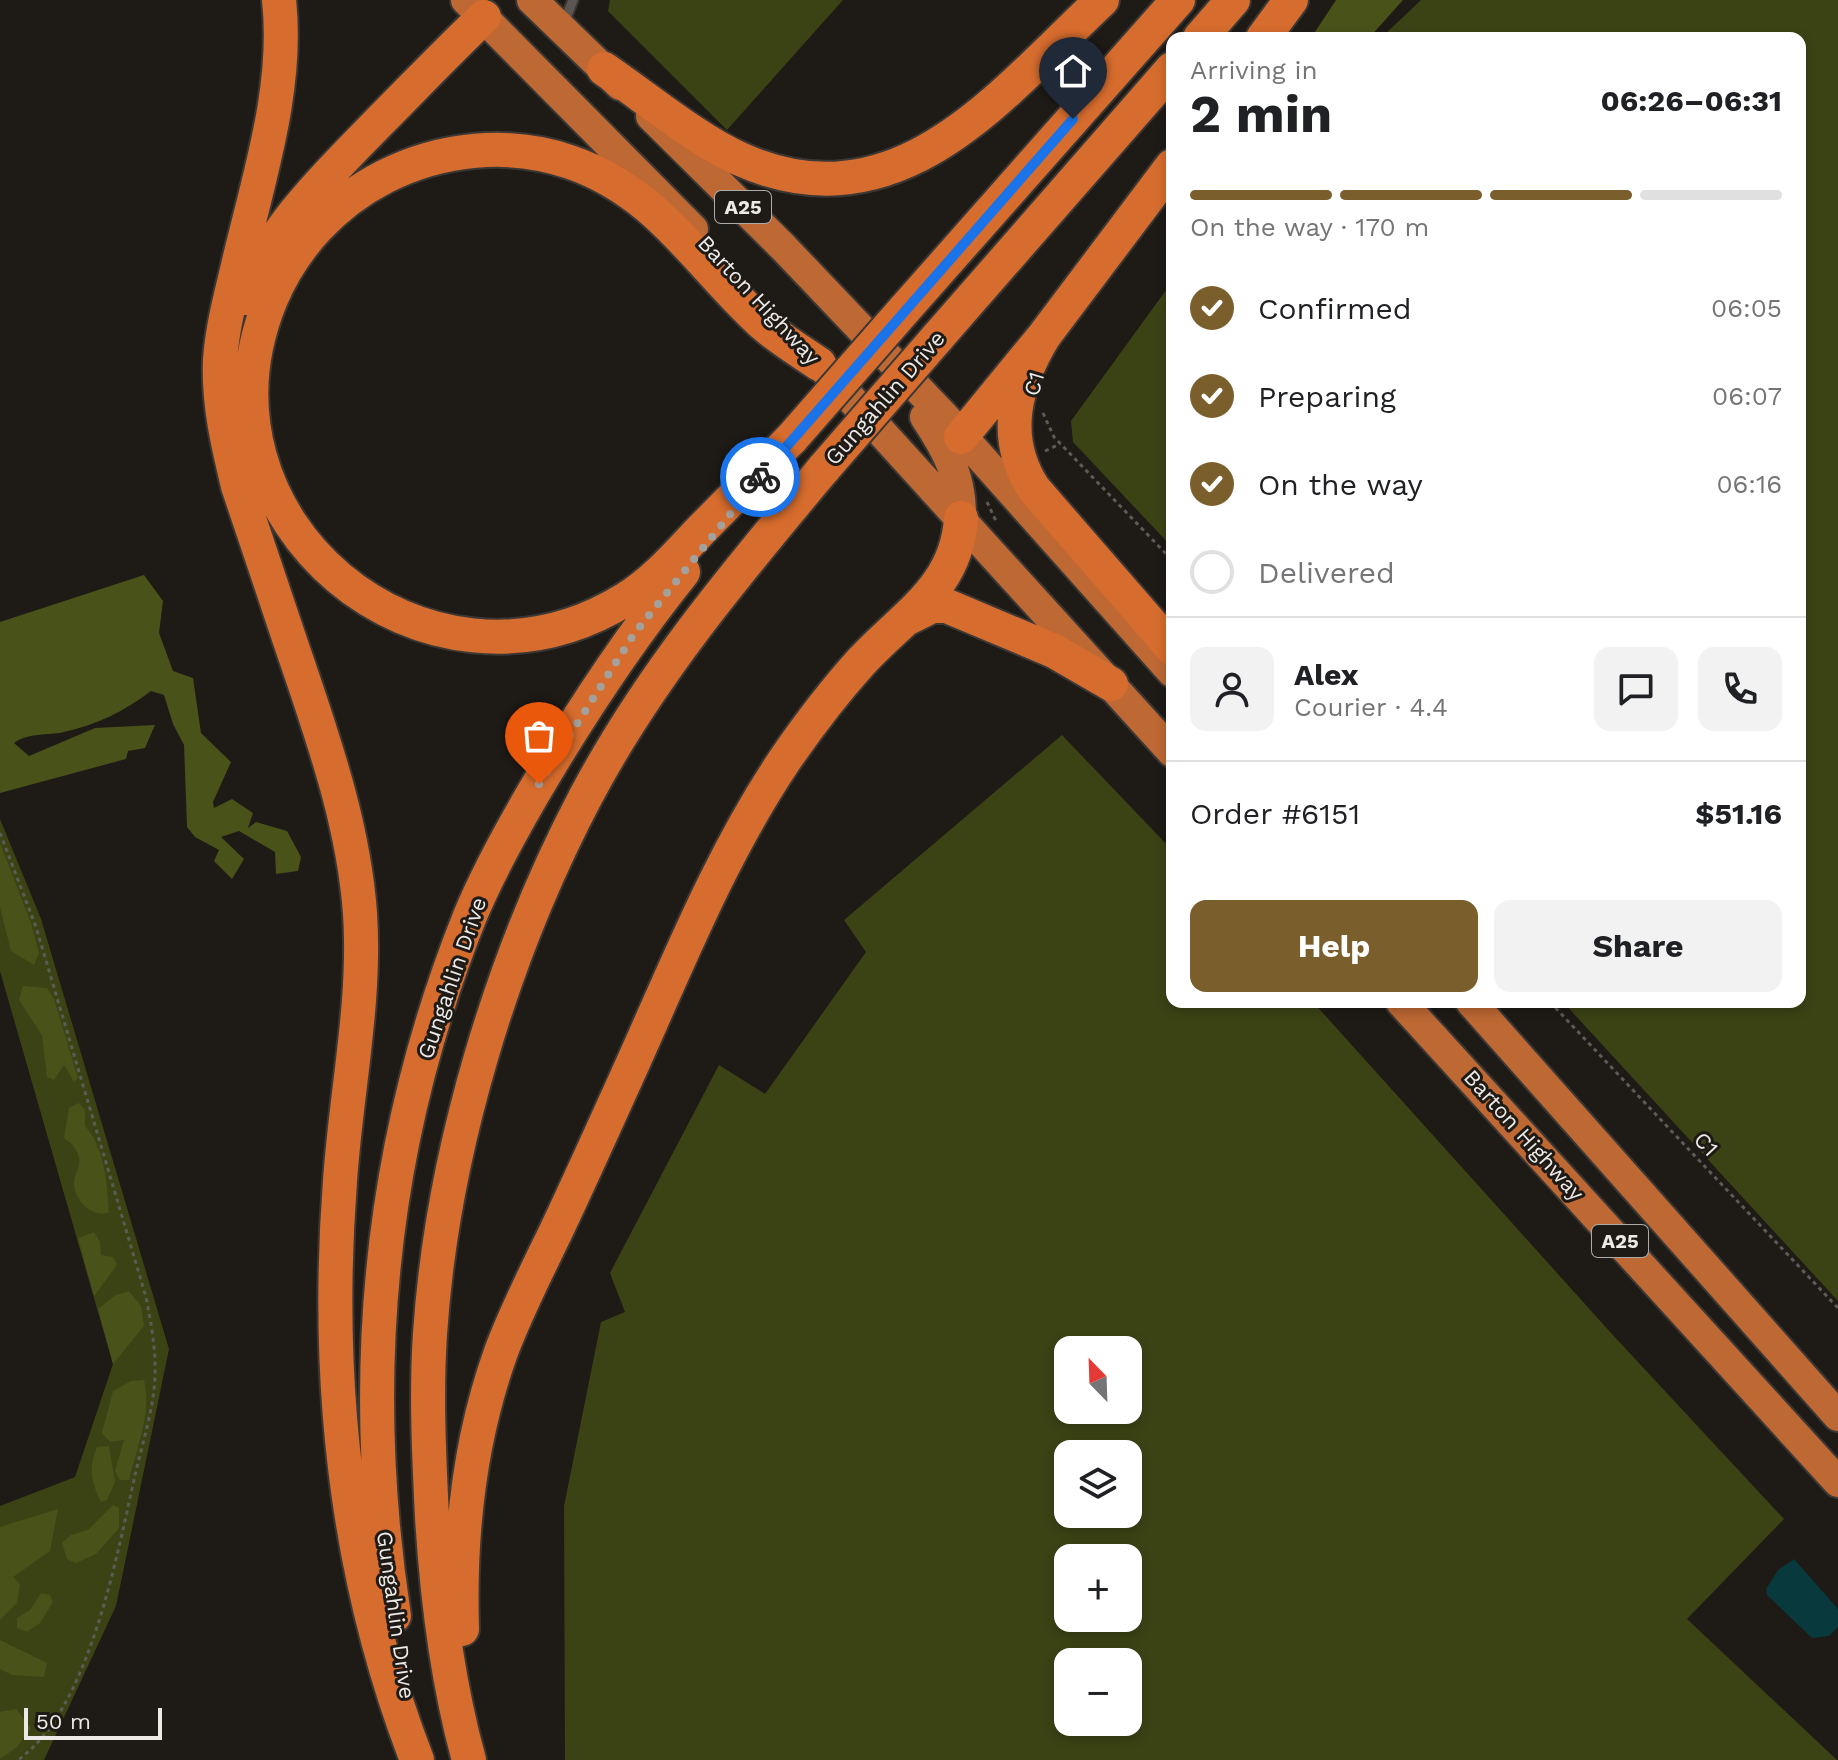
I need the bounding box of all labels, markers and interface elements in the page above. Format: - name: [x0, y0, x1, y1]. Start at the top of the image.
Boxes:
- pin: [1039, 37, 1107, 119]
- icon: home: [1051, 49, 1095, 93]
- text: Arriving in: [1190, 55, 1318, 85]
- text: 06:26–06:31: [1600, 83, 1782, 118]
- text: 2 min: [1190, 84, 1332, 145]
- road number: A25: [715, 191, 771, 223]
- text: On the way · 170 m: [1190, 212, 1429, 242]
- street label: Barton Highway: [693, 230, 826, 370]
- icon: check: [1190, 286, 1234, 330]
- text: Confirmed: [1258, 291, 1412, 326]
- text: 06:05: [1711, 293, 1782, 323]
- street label: Gungahlin Drive: [820, 326, 950, 470]
- street label: C1: [1019, 369, 1049, 399]
- icon: check: [1190, 374, 1234, 418]
- text: Preparing: [1258, 379, 1396, 414]
- text: 06:07: [1712, 381, 1782, 411]
- courier: [720, 437, 800, 517]
- icon: bike: [738, 455, 782, 499]
- icon: check: [1190, 462, 1234, 506]
- text: On the way: [1258, 467, 1423, 502]
- text: 06:16: [1716, 469, 1782, 499]
- text: Delivered: [1258, 555, 1395, 590]
- button: person: [1190, 647, 1274, 731]
- button: chat: [1594, 647, 1678, 731]
- button: phone: [1698, 647, 1782, 731]
- text: Alex: [1294, 657, 1358, 692]
- text: Courier · 4.4: [1294, 692, 1448, 722]
- pin: [505, 702, 573, 784]
- icon: bag: [517, 714, 561, 758]
- text: Order #6151: [1190, 796, 1360, 831]
- text: $51.16: [1695, 796, 1782, 831]
- street label: Gungahlin Drive: [413, 894, 491, 1062]
- button: Help: [1190, 900, 1478, 992]
- button: Share: [1494, 900, 1782, 992]
- street label: Barton Highway: [1459, 1065, 1590, 1206]
- street label: C1: [1689, 1127, 1723, 1161]
- road number: A25: [1592, 1225, 1648, 1257]
- north arrow: [1054, 1336, 1142, 1424]
- map controls: [1054, 1336, 1142, 1736]
- button: layers: [1054, 1440, 1142, 1528]
- street label: Gungahlin Drive: [372, 1529, 420, 1701]
- button: +: [1054, 1544, 1142, 1632]
- button: −: [1054, 1648, 1142, 1736]
- scale bar: [24, 1704, 162, 1740]
- text: 50 m: [36, 1709, 91, 1734]

